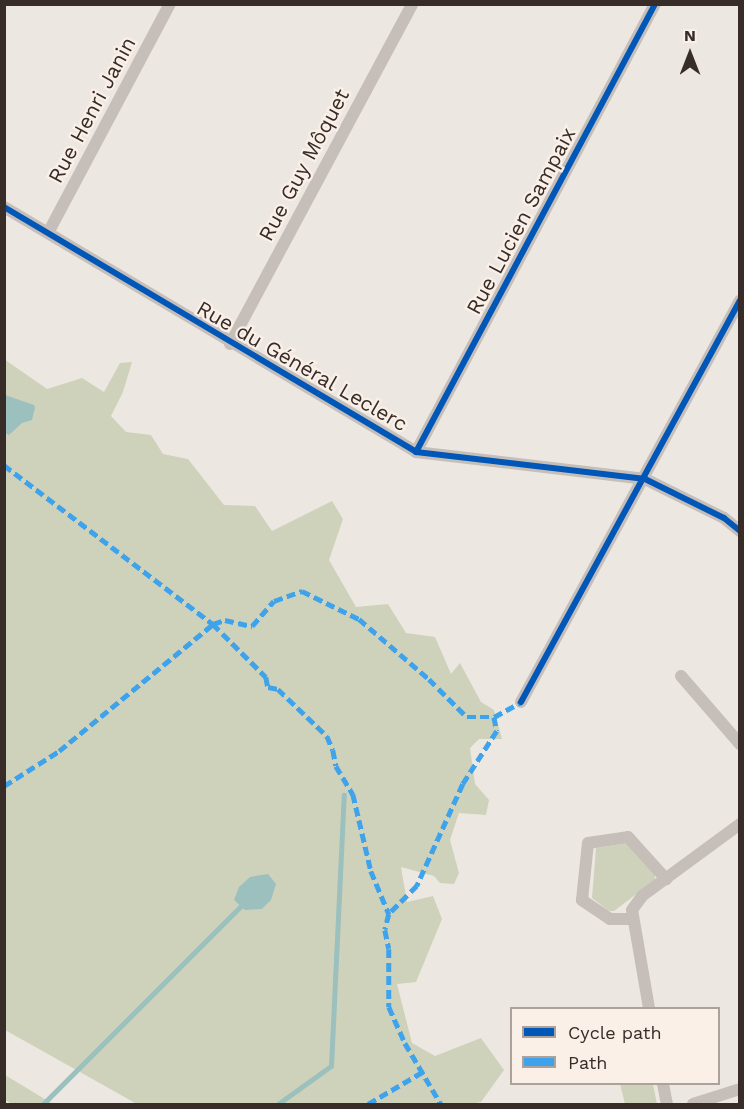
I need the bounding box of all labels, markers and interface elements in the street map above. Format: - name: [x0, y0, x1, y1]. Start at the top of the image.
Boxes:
- north arrow: [660, 24, 720, 84]
- text: N: [684, 26, 696, 45]
- street label: Rue Henri Janin: [43, 32, 141, 188]
- street label: Rue Guy Môquet: [253, 84, 355, 246]
- street label: Rue Lucien Sampaix: [461, 123, 581, 319]
- street label: Rue du Général Leclerc: [192, 295, 412, 437]
- legend: [510, 1007, 720, 1085]
- text: Cycle path: [568, 1022, 662, 1043]
- text: Path: [568, 1052, 608, 1073]

